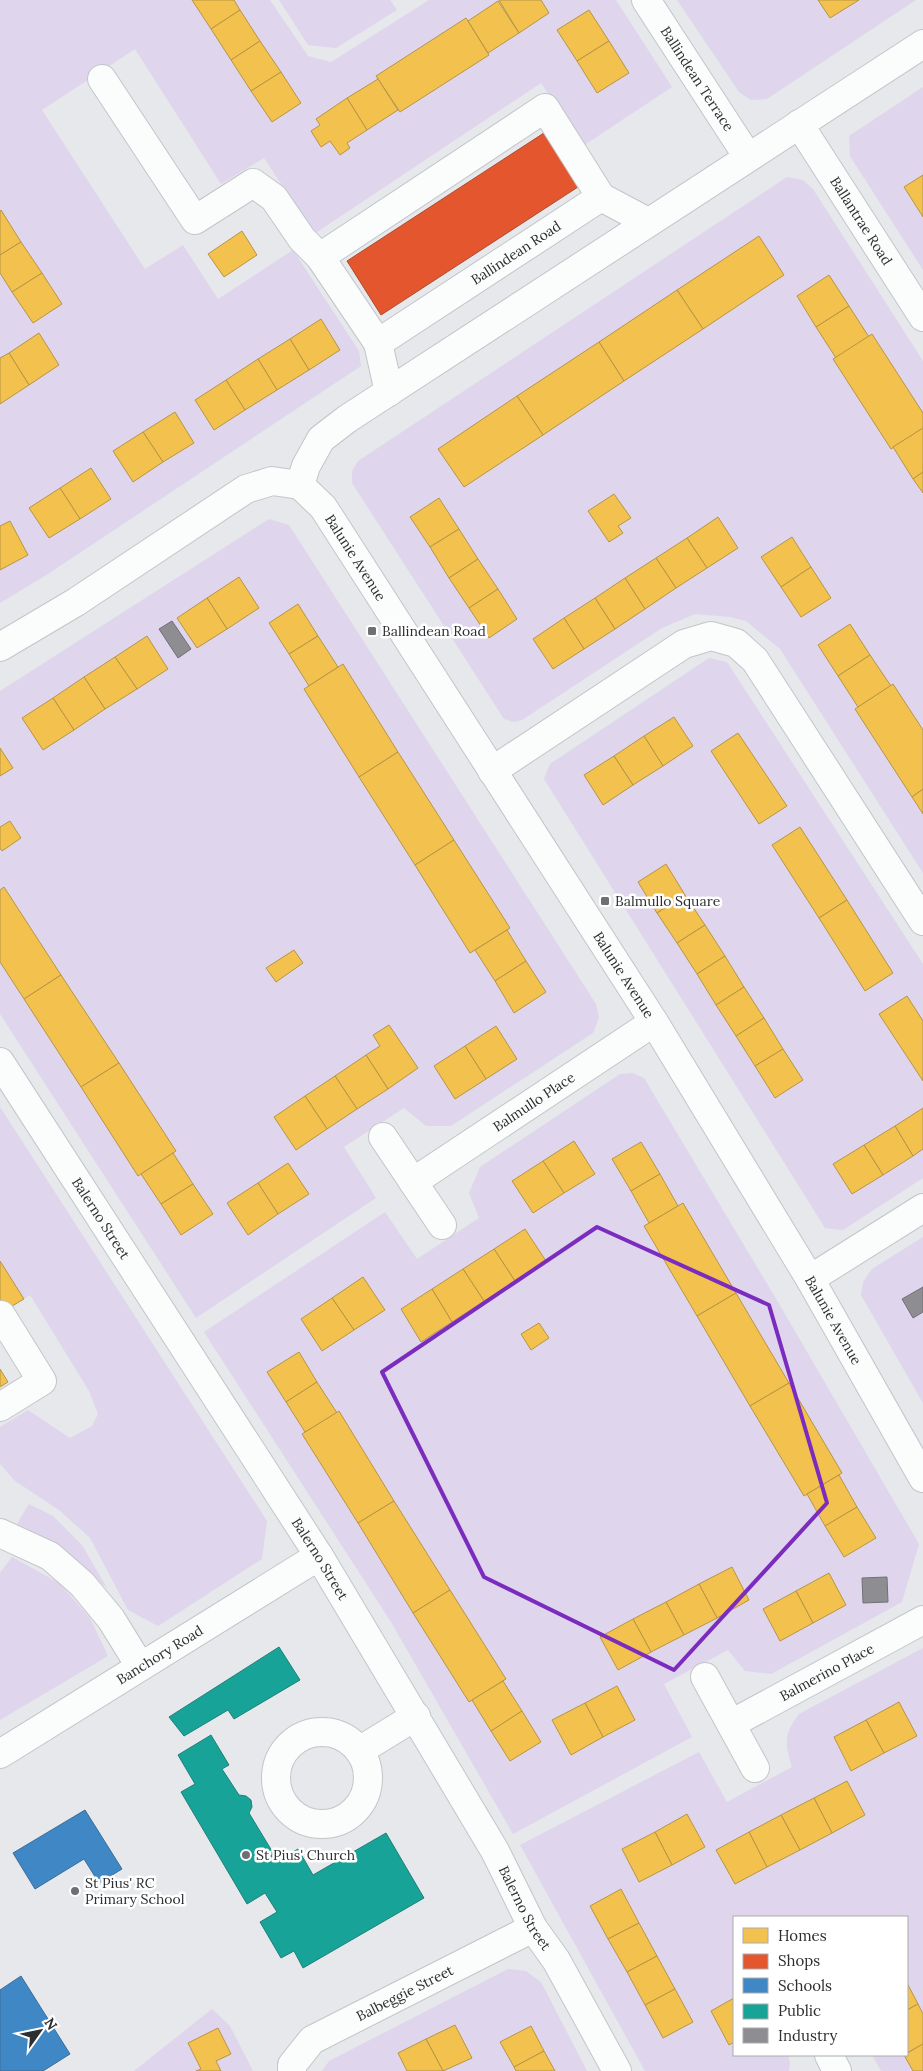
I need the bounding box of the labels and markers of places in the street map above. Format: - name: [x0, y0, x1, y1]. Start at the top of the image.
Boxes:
- place label: Ballindean Road: [382, 622, 486, 640]
- marker: Ballindean Road: [366, 625, 378, 637]
- place label: Balmullo Square: [615, 892, 721, 910]
- marker: Balmullo Square: [599, 895, 611, 907]
- place label: St Pius' Church: [256, 1846, 355, 1864]
- marker: St Pius' Church: [240, 1849, 252, 1861]
- place label: St Pius' RC Primary School: [85, 1874, 185, 1908]
- marker: St Pius' RC Primary School: [69, 1885, 81, 1897]

